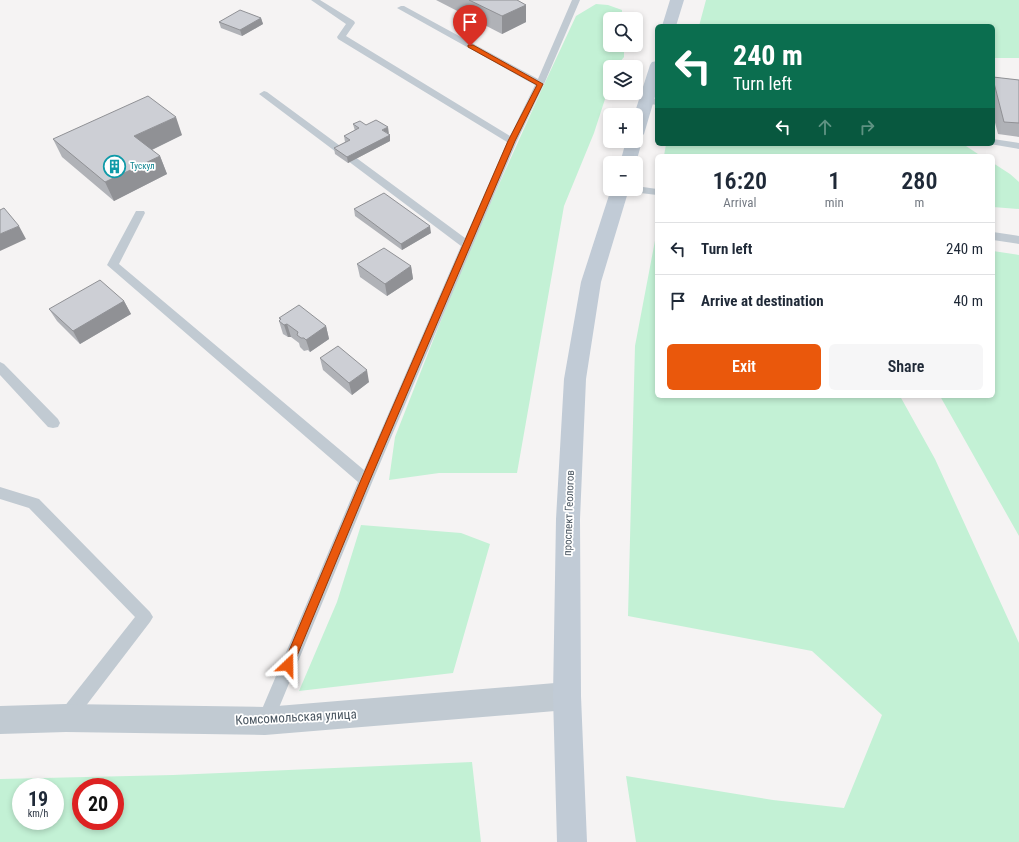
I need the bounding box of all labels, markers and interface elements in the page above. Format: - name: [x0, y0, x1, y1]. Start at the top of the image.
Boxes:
- pin: [453, 5, 487, 46]
- icon: arrive: [459, 11, 481, 33]
- map controls: [603, 12, 643, 196]
- button: search: [603, 12, 643, 52]
- text: 240 m: [733, 39, 803, 72]
- icon: left: [667, 40, 719, 92]
- button: layers: [603, 60, 643, 100]
- text: Turn left: [733, 73, 792, 94]
- button: +: [603, 108, 643, 148]
- icon: left: [772, 116, 794, 138]
- icon: ahead: [814, 116, 836, 138]
- icon: right: [856, 116, 878, 138]
- building icon: Тускул: [101, 153, 127, 179]
- button: −: [603, 156, 643, 196]
- place label: Тускул: [130, 161, 155, 171]
- text: 16:20: [713, 167, 767, 195]
- text: 1: [828, 167, 840, 195]
- text: 280: [901, 167, 937, 195]
- text: Arrival: [723, 195, 756, 210]
- text: min: [825, 195, 844, 210]
- text: m: [914, 195, 924, 210]
- icon: left: [667, 238, 689, 260]
- text: Turn left: [701, 240, 752, 258]
- text: 240 m: [946, 240, 983, 258]
- icon: arrive: [667, 290, 689, 312]
- text: Arrive at destination: [701, 292, 824, 310]
- text: 40 m: [953, 292, 983, 310]
- button: Exit: [667, 344, 821, 390]
- button: Share: [829, 344, 983, 390]
- street label: проспект Геологов: [561, 470, 577, 556]
- position arrow: [267, 644, 309, 686]
- street label: Комсомольская улица: [235, 706, 357, 728]
- speed limit sign: 20: [72, 778, 124, 830]
- text: 19: [28, 787, 48, 811]
- text: km/h: [28, 808, 48, 819]

